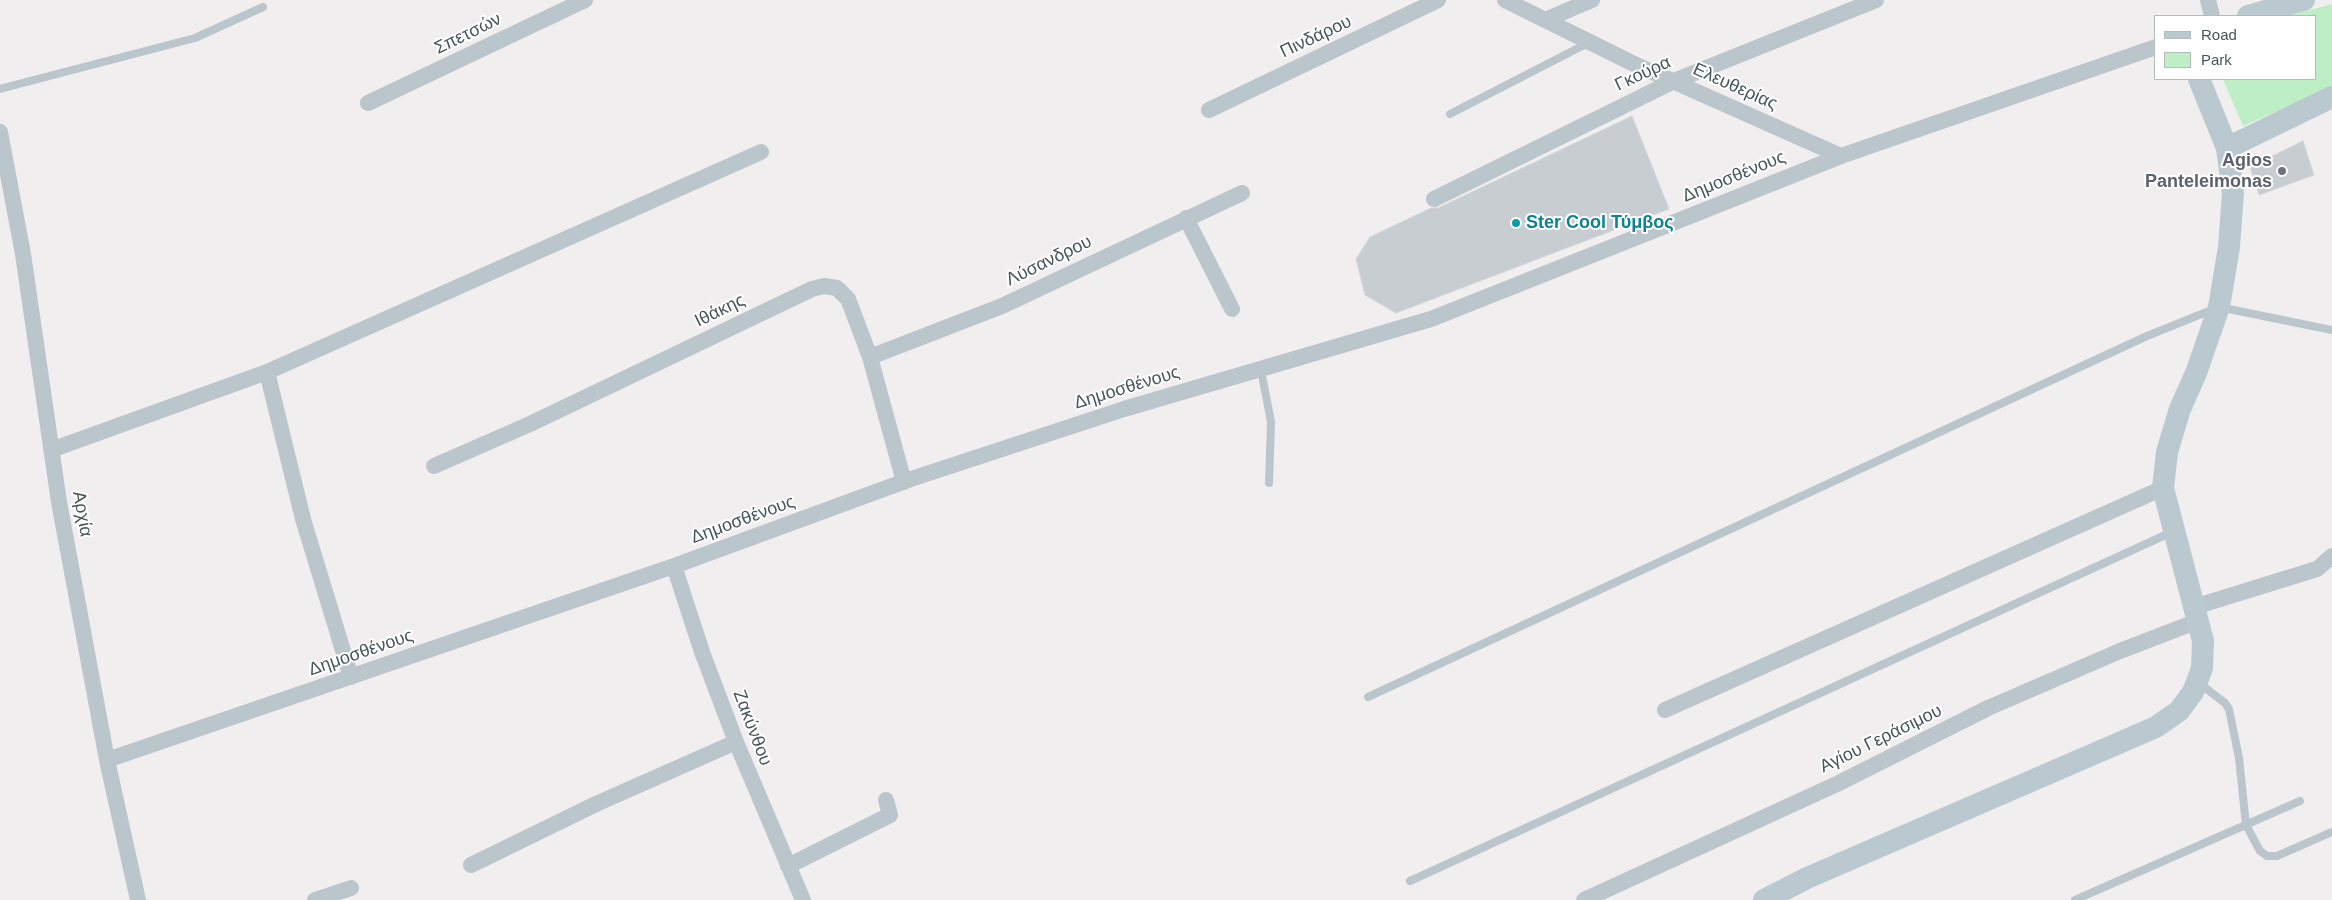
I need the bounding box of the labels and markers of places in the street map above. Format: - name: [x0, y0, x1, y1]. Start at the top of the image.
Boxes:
- place label: Agios Panteleimonas: [2145, 150, 2272, 192]
- marker: Agios Panteleimonas: [2276, 165, 2288, 177]
- place label: Ster Cool Τύμβος: [1526, 212, 1673, 234]
- marker: Ster Cool Τύμβος: [1510, 217, 1522, 229]

